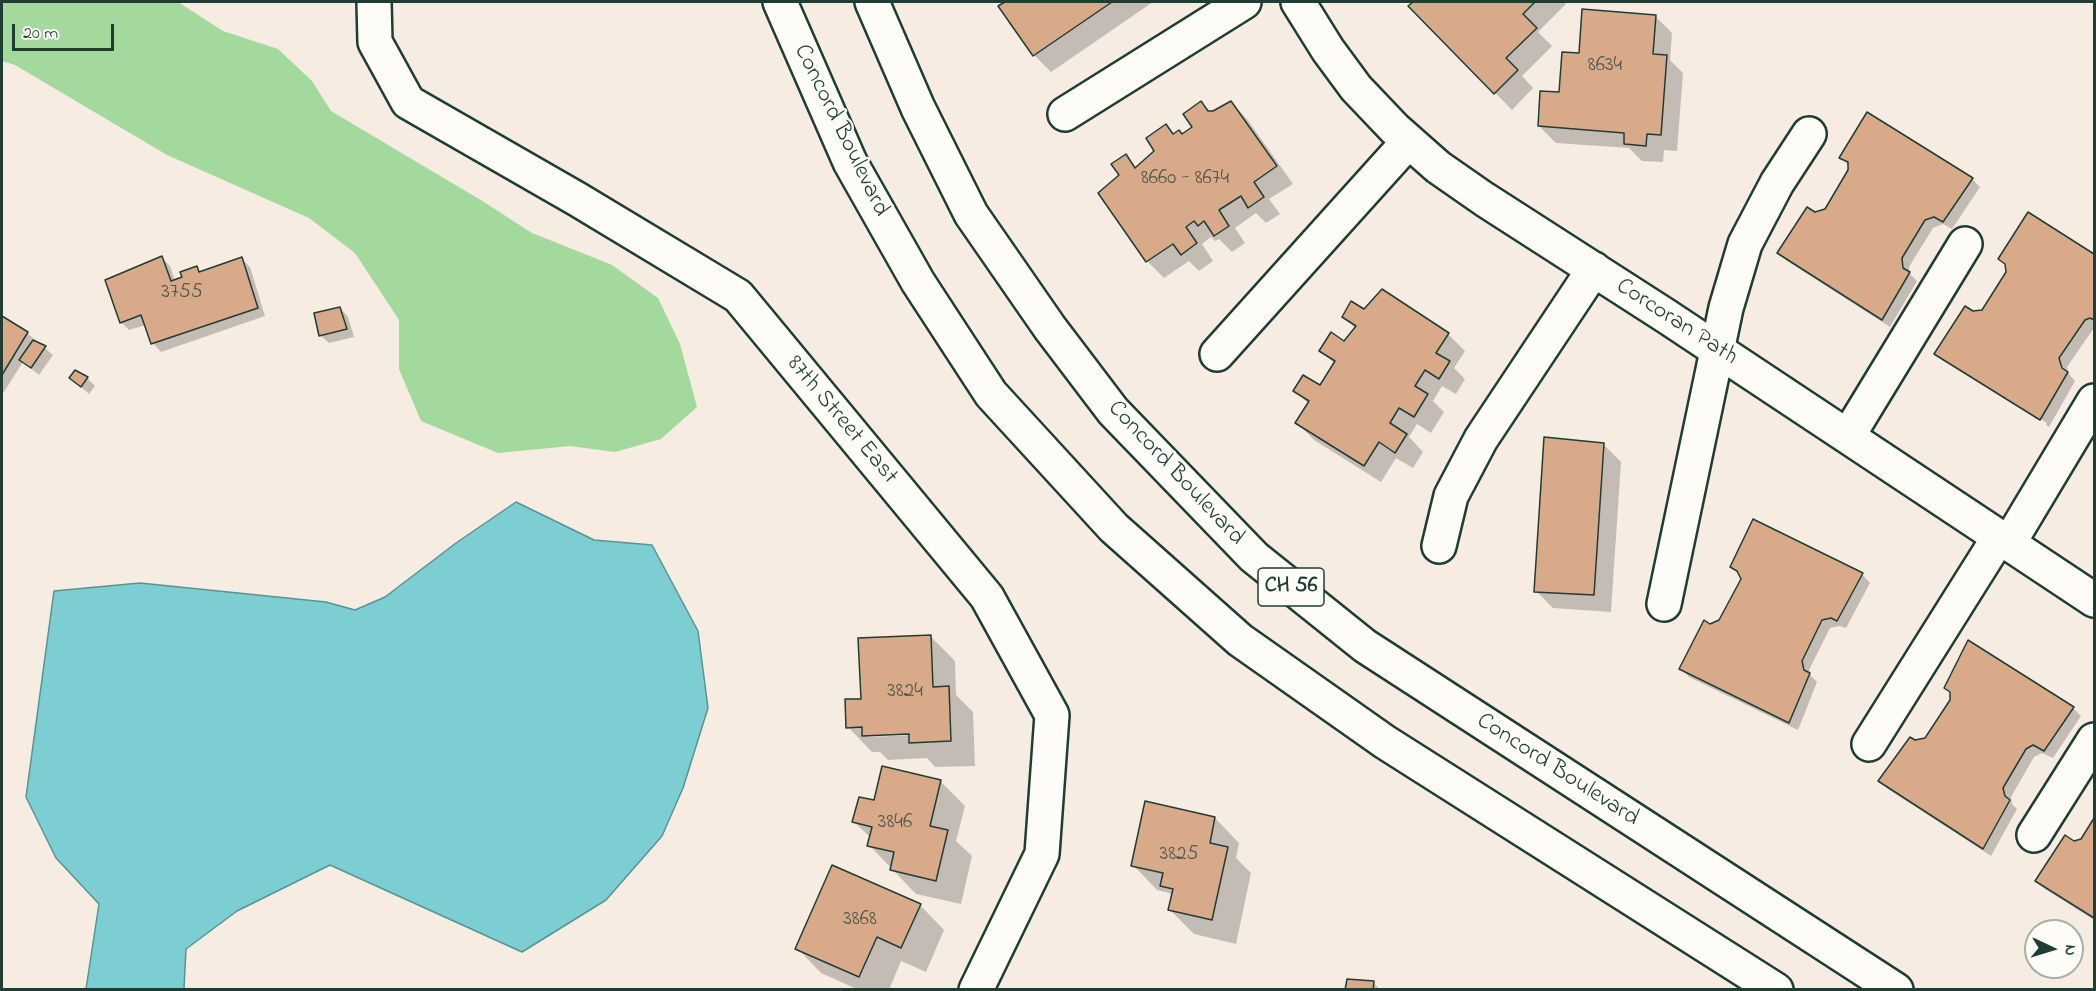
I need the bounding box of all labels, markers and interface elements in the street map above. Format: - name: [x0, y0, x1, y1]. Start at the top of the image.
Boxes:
- scale bar: [15, 12, 117, 50]
- text: 20 m: [23, 21, 58, 47]
- street label: Concord Boulevard: [786, 40, 894, 222]
- house number: 8634: [1588, 54, 1622, 80]
- house number: 8660 - 8674: [1141, 167, 1229, 193]
- street label: Corcoran Path: [1610, 273, 1742, 373]
- house number: 3755: [161, 281, 203, 307]
- street label: 87th Street East: [779, 351, 903, 491]
- street label: Concord Boulevard: [1100, 396, 1250, 552]
- road number: CH 56: [1258, 568, 1324, 606]
- house number: 3824: [887, 680, 923, 706]
- street label: Concord Boulevard: [1470, 708, 1644, 834]
- house number: 3846: [878, 811, 912, 837]
- house number: 3825: [1160, 843, 1198, 869]
- house number: 3868: [843, 908, 877, 934]
- north arrow: [2024, 919, 2084, 979]
- text: N: [2058, 944, 2082, 956]

